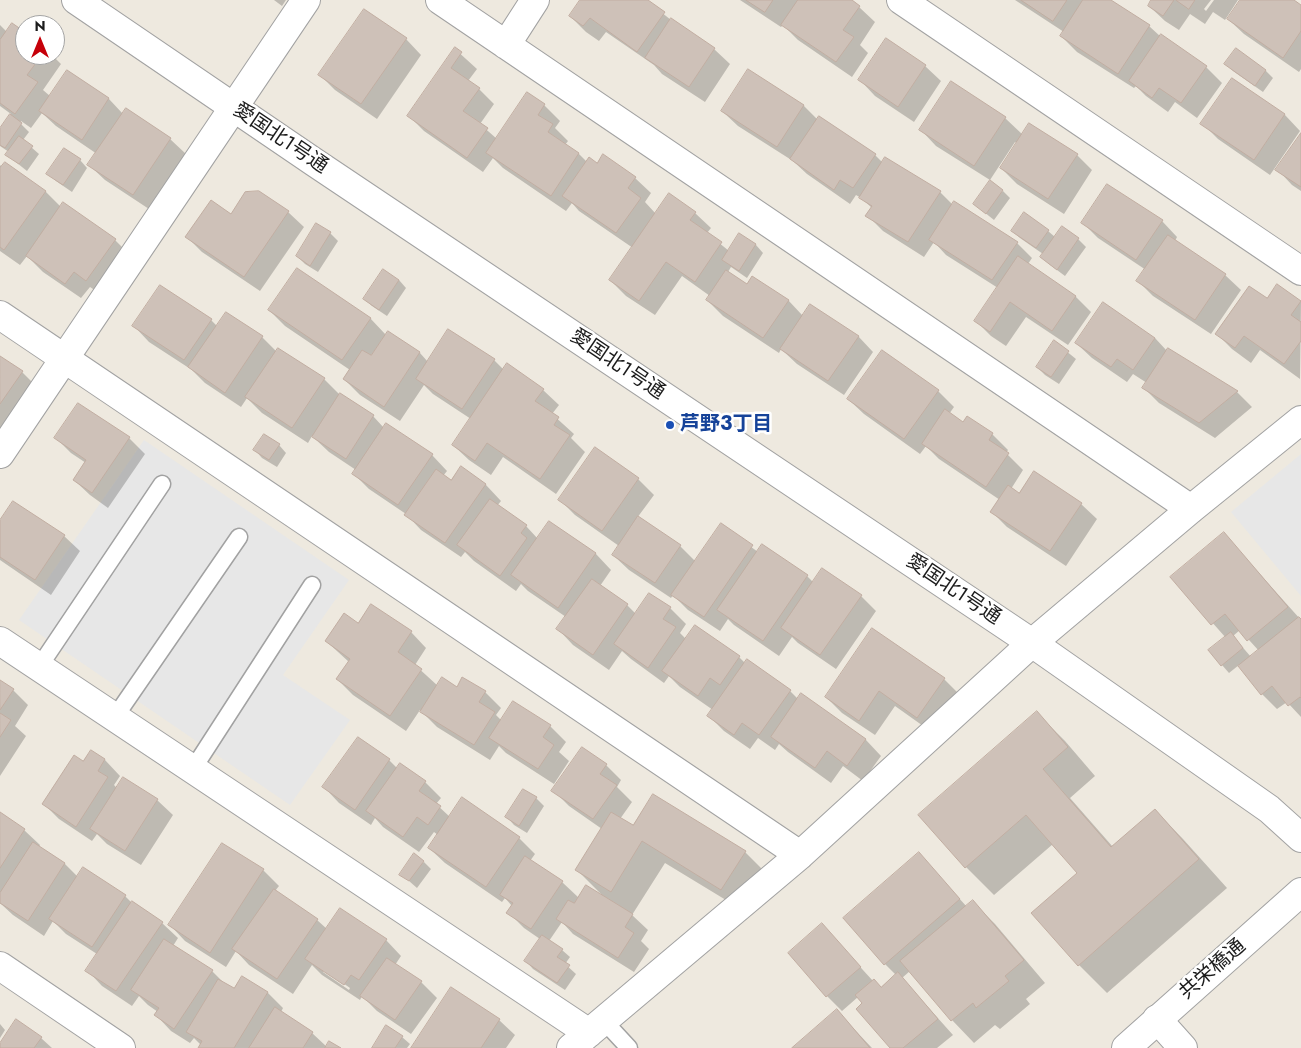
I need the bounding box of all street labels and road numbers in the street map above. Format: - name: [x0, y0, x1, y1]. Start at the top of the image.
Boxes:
- street label: 愛国北1号通: [228, 99, 332, 179]
- street label: 愛国北1号通: [565, 325, 669, 405]
- street label: 愛国北1号通: [901, 550, 1005, 630]
- street label: 共栄橋通: [1175, 935, 1251, 1005]

